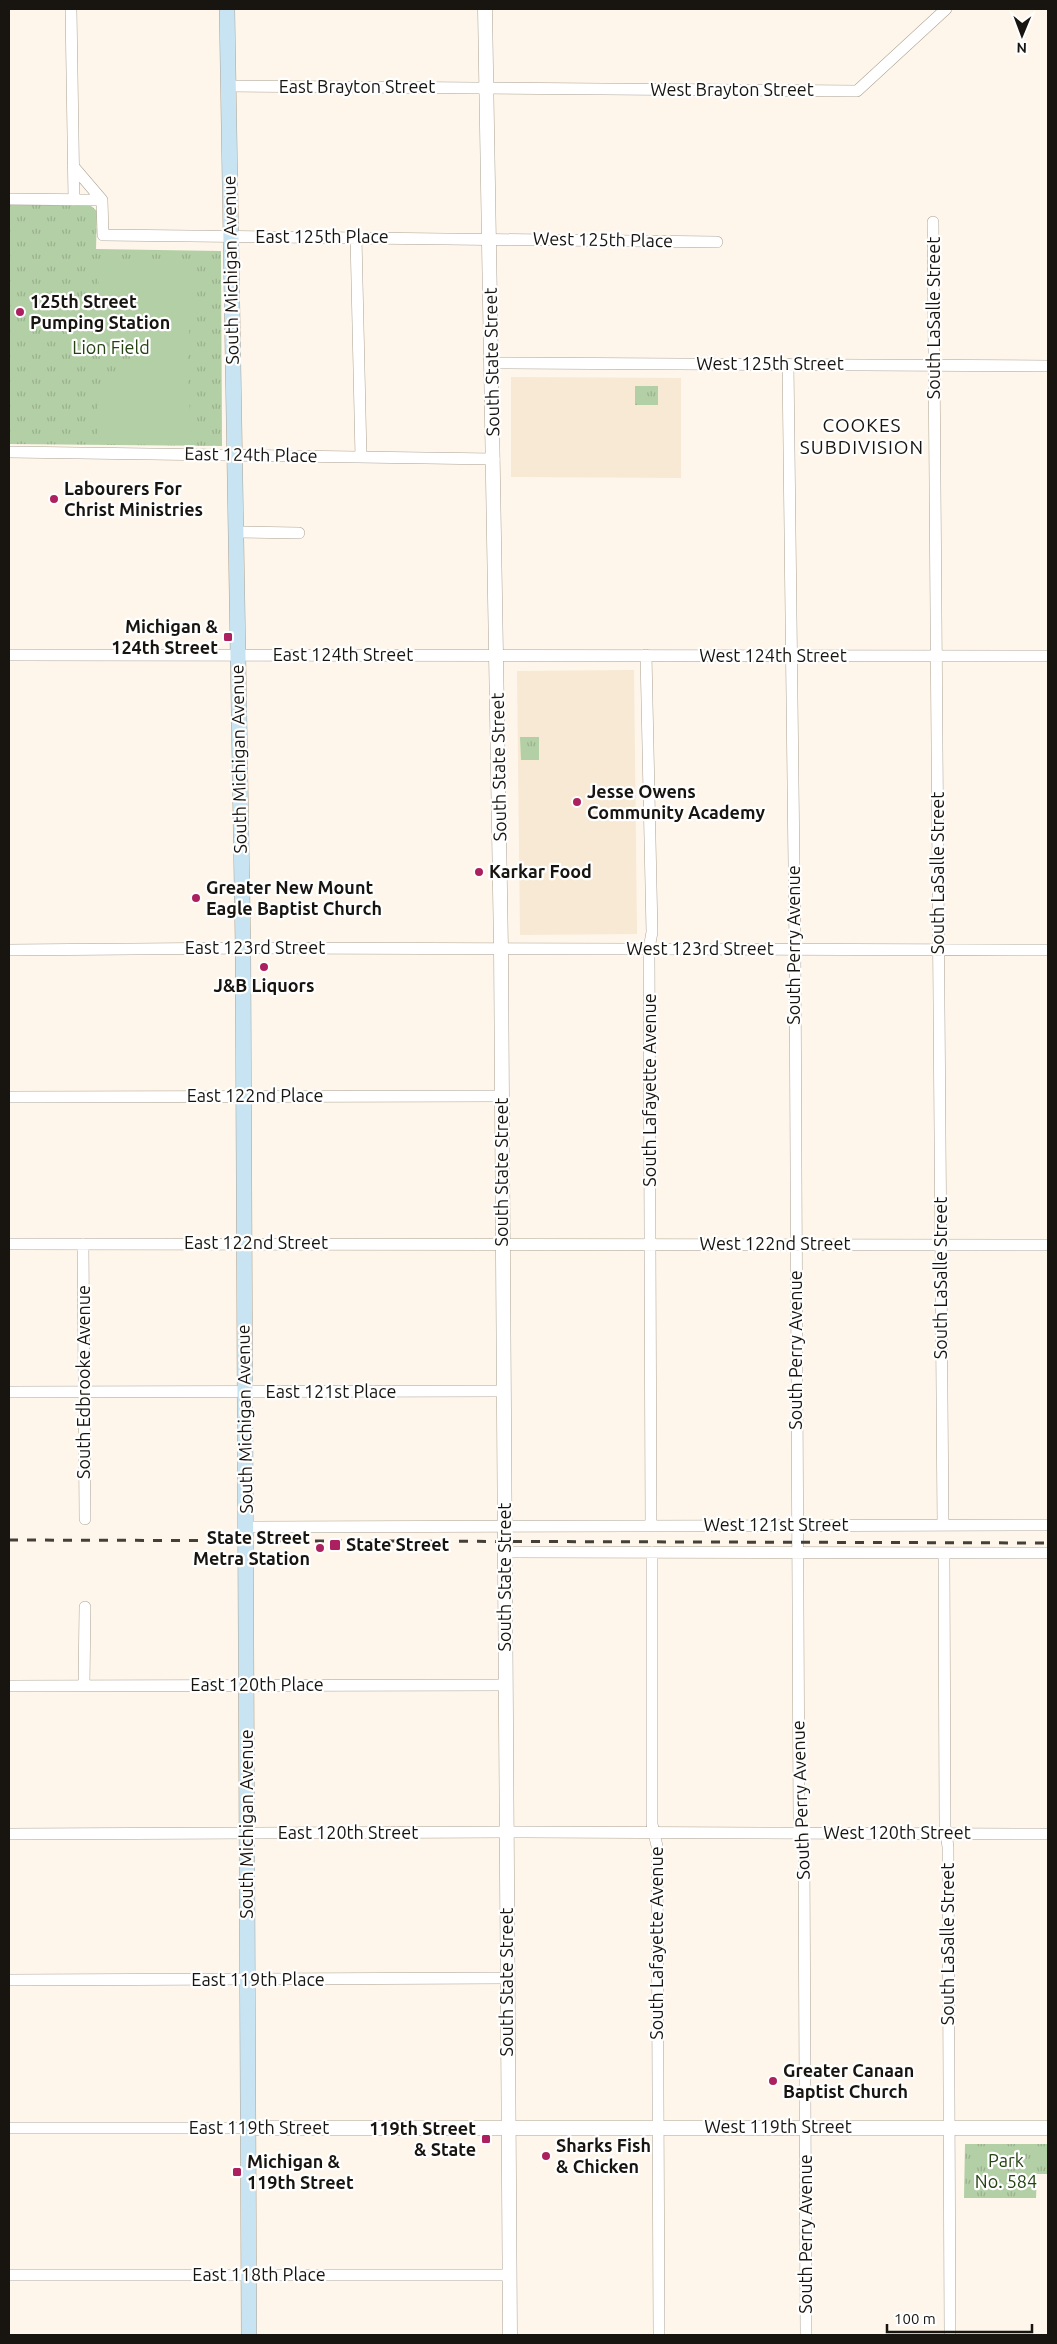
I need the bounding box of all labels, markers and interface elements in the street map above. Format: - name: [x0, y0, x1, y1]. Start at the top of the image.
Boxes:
- north arrow: [997, 10, 1047, 60]
- text: N: [1016, 40, 1027, 56]
- street label: East Brayton Street: [279, 76, 435, 96]
- street label: West Brayton Street: [650, 79, 814, 99]
- street label: South Michigan Avenue: [218, 175, 242, 365]
- street label: East 125th Place: [255, 226, 389, 246]
- street label: West 125th Place: [533, 228, 673, 250]
- street label: South LaSalle Street: [923, 237, 943, 399]
- street label: South State Street: [480, 287, 502, 437]
- place label: 125th Street Pumping Station: [30, 291, 170, 332]
- marker: 125th Street Pumping Station: [14, 306, 26, 318]
- park label: Lion Field: [72, 337, 150, 357]
- street label: West 125th Street: [696, 353, 844, 373]
- district label: COOKES SUBDIVISION: [800, 414, 924, 458]
- street label: East 124th Place: [184, 443, 318, 465]
- place label: Labourers For Christ Ministries: [64, 478, 203, 519]
- marker: Labourers For Christ Ministries: [48, 493, 60, 505]
- place label: Michigan & 124th Street: [111, 616, 219, 657]
- marker: Michigan & 124th Street: [222, 631, 234, 643]
- street label: East 124th Street: [273, 644, 413, 664]
- street label: West 124th Street: [699, 645, 847, 665]
- street label: South Michigan Avenue: [226, 664, 250, 854]
- street label: South State Street: [487, 692, 509, 842]
- place label: Jesse Owens Community Academy: [587, 781, 765, 822]
- street label: South LaSalle Street: [927, 792, 947, 954]
- marker: Jesse Owens Community Academy: [571, 796, 583, 808]
- place label: Karkar Food: [489, 861, 592, 881]
- street label: South Perry Avenue: [783, 865, 803, 1025]
- marker: Karkar Food: [473, 866, 485, 878]
- place label: Greater New Mount Eagle Baptist Church: [206, 877, 382, 918]
- marker: Greater New Mount Eagle Baptist Church: [190, 892, 202, 904]
- street label: East 123rd Street: [185, 937, 325, 957]
- street label: West 123rd Street: [626, 938, 774, 958]
- marker: J&B Liquors: [258, 961, 270, 973]
- place label: J&B Liquors: [214, 975, 314, 995]
- street label: South Lafayette Avenue: [639, 993, 659, 1187]
- street label: East 122nd Place: [187, 1085, 323, 1105]
- street label: South State Street: [491, 1098, 511, 1246]
- street label: South LaSalle Street: [930, 1197, 950, 1359]
- street label: East 122nd Street: [184, 1232, 328, 1252]
- street label: West 122nd Street: [700, 1233, 850, 1253]
- street label: South Perry Avenue: [785, 1270, 805, 1430]
- street label: South Edbrooke Avenue: [73, 1285, 93, 1479]
- street label: South Michigan Avenue: [232, 1324, 256, 1514]
- street label: East 121st Place: [266, 1381, 396, 1401]
- street label: South State Street: [494, 1503, 514, 1651]
- street label: West 121st Street: [703, 1514, 849, 1534]
- place label: State Street Metra Station: [193, 1527, 310, 1568]
- place label: State Street: [346, 1534, 450, 1554]
- marker: State Street: [328, 1538, 342, 1552]
- marker: State Street Metra Station: [314, 1542, 326, 1554]
- street label: East 120th Place: [190, 1674, 324, 1694]
- street label: South Perry Avenue: [787, 1720, 813, 1880]
- street label: South Michigan Avenue: [236, 1729, 256, 1919]
- street label: East 120th Street: [278, 1822, 418, 1842]
- street label: West 120th Street: [823, 1822, 971, 1842]
- street label: South Lafayette Avenue: [646, 1846, 666, 2040]
- street label: South LaSalle Street: [937, 1863, 957, 2025]
- street label: South State Street: [496, 1908, 516, 2056]
- street label: East 119th Place: [191, 1969, 325, 1989]
- place label: Greater Canaan Baptist Church: [783, 2060, 914, 2101]
- marker: Greater Canaan Baptist Church: [767, 2075, 779, 2087]
- street label: West 119th Street: [704, 2116, 852, 2136]
- street label: East 119th Street: [189, 2117, 329, 2137]
- place label: 119th Street & State: [369, 2118, 476, 2159]
- marker: 119th Street & State: [480, 2133, 492, 2145]
- place label: Sharks Fish & Chicken: [556, 2135, 651, 2176]
- marker: Sharks Fish & Chicken: [540, 2150, 552, 2162]
- park label: Park No. 584: [975, 2150, 1037, 2191]
- place label: Michigan & 119th Street: [247, 2151, 354, 2192]
- street label: South Perry Avenue: [795, 2154, 815, 2314]
- marker: Michigan & 119th Street: [231, 2166, 243, 2178]
- street label: East 118th Place: [192, 2264, 326, 2284]
- scale bar: [887, 2302, 1032, 2334]
- text: 100 m: [894, 2310, 936, 2327]

